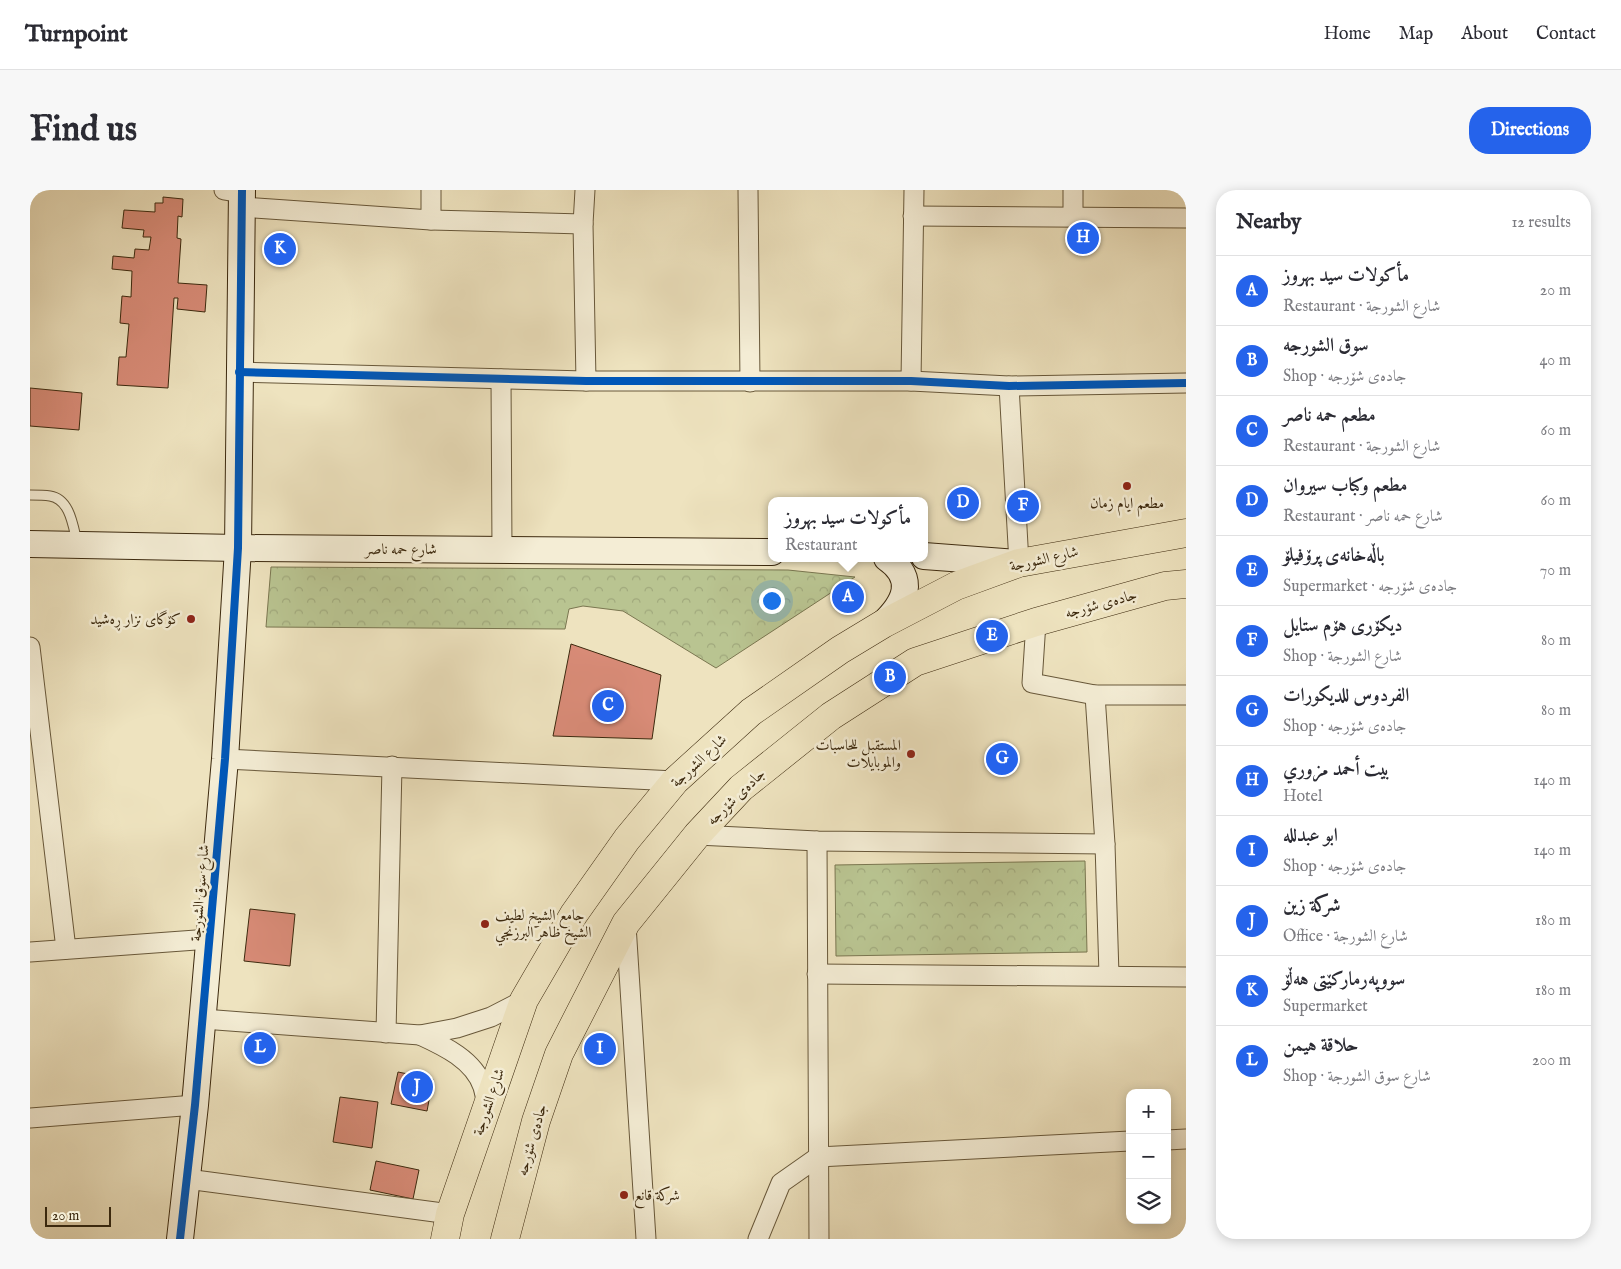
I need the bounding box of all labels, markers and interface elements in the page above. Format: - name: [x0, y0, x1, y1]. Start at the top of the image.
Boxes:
- text: Turnpoint: [25, 19, 128, 50]
- text: Home: [1324, 23, 1371, 46]
- text: Map: [1399, 23, 1433, 46]
- text: About: [1461, 23, 1508, 46]
- text: Contact: [1536, 23, 1596, 46]
- button: Directions: [1469, 107, 1591, 154]
- text: Find us: [30, 108, 137, 153]
- text: Nearby: [1236, 209, 1301, 236]
- text: 12 results: [1511, 213, 1571, 233]
- pin: H: [1067, 219, 1099, 257]
- pin: K: [264, 230, 296, 268]
- text: مأكولات سيد بهروز: [1283, 264, 1409, 288]
- text: A: [1247, 281, 1257, 301]
- text: 20 m: [1540, 281, 1571, 301]
- text: Restaurant · شارع الشورجة: [1283, 297, 1440, 317]
- text: سوق الشورجه: [1283, 334, 1369, 358]
- text: B: [1247, 351, 1257, 371]
- text: 40 m: [1539, 351, 1571, 371]
- text: Shop · جادەی شۆرجە: [1283, 367, 1406, 387]
- text: مطعم حمه ناصر: [1283, 404, 1376, 428]
- text: C: [1246, 421, 1258, 441]
- text: 60 m: [1541, 421, 1571, 441]
- text: Restaurant · شارع الشورجة: [1283, 437, 1440, 457]
- text: مطعم وكباب سيروان: [1283, 474, 1407, 498]
- marker: مطعم ايام زمان: [1121, 480, 1133, 492]
- pin: D: [947, 484, 979, 522]
- pin: F: [1007, 487, 1039, 525]
- text: D: [1246, 491, 1258, 511]
- text: 60 m: [1541, 491, 1571, 511]
- place label: مطعم ايام زمان: [1090, 494, 1164, 517]
- popup: [768, 497, 928, 562]
- text: مأكولات سيد بهروز: [785, 507, 911, 531]
- text: Restaurant · شارع حمه ناصر: [1283, 507, 1443, 527]
- text: Restaurant: [785, 536, 857, 556]
- street label: شارع حمه ناصر: [363, 540, 437, 562]
- street label: شارع الشورجة: [1008, 542, 1081, 579]
- text: باڵەخانەی پرۆفیلۆ: [1283, 544, 1385, 568]
- text: E: [1246, 561, 1258, 581]
- text: 70 m: [1540, 561, 1571, 581]
- text: Supermarket · جادەی شۆرجە: [1283, 577, 1457, 597]
- pin: A: [832, 578, 864, 616]
- street label: جادەی شۆرجە: [1063, 585, 1139, 623]
- your location: [759, 588, 785, 614]
- place label: کۆگای نزار ڕەشید: [90, 610, 181, 631]
- marker: کۆگای نزار ڕەشید: [185, 613, 197, 625]
- text: دیکۆری هۆم ستایل: [1283, 614, 1403, 638]
- pin: E: [976, 617, 1008, 655]
- text: F: [1247, 631, 1257, 651]
- text: 80 m: [1541, 631, 1571, 651]
- text: Shop · شارع الشورجة: [1283, 647, 1402, 667]
- pin: B: [874, 658, 906, 696]
- text: الفردوس للديكورات: [1283, 684, 1409, 708]
- pin: C: [592, 687, 624, 725]
- text: G: [1246, 701, 1258, 721]
- text: 80 m: [1541, 701, 1571, 721]
- text: Shop · جادەی شۆرجە: [1283, 717, 1406, 737]
- street label: شارع الشورجة: [667, 730, 733, 794]
- place label: المستقبل للحاسبات والموبايلات: [816, 736, 901, 772]
- pin: G: [986, 740, 1018, 778]
- marker: المستقبل للحاسبات والموبايلات: [905, 748, 917, 760]
- text: بيت أحمد مزوري: [1283, 758, 1390, 782]
- street label: جادەی شۆرجە: [703, 764, 769, 830]
- text: H: [1245, 771, 1259, 791]
- text: 140 m: [1533, 771, 1571, 791]
- text: Hotel: [1283, 787, 1322, 807]
- text: ابو عبدلله: [1283, 824, 1338, 848]
- text: I: [1249, 841, 1255, 861]
- text: 140 m: [1533, 841, 1571, 861]
- street label: شارع سوق الشورجة: [186, 844, 217, 942]
- text: Shop · جادەی شۆرجە: [1283, 857, 1406, 877]
- text: شركة زين: [1283, 894, 1341, 918]
- place label: جامع الشيخ لطيف الشيخ ظاهر البرزنجي: [495, 906, 592, 946]
- text: J: [1249, 911, 1255, 931]
- text: 180 m: [1535, 911, 1571, 931]
- marker: جامع الشيخ لطيف الشيخ ظاهر البرزنجي: [479, 918, 491, 930]
- text: Office · شارع الشورجة: [1283, 927, 1408, 947]
- text: سووپەرمارکێتی هەڵۆ: [1283, 968, 1405, 992]
- text: K: [1246, 981, 1258, 1001]
- text: 180 m: [1535, 981, 1571, 1001]
- text: Supermarket: [1283, 997, 1368, 1017]
- pin: L: [244, 1029, 276, 1067]
- pin: I: [584, 1030, 616, 1068]
- text: حلاقة هيمن: [1283, 1034, 1358, 1058]
- text: L: [1246, 1051, 1258, 1071]
- text: 200 m: [1532, 1051, 1571, 1071]
- street label: شارع الشورجة: [469, 1066, 512, 1139]
- text: Shop · شارع سوق الشورجة: [1283, 1067, 1431, 1087]
- pin: J: [401, 1068, 433, 1106]
- map controls: [1126, 1089, 1171, 1224]
- button: +: [1126, 1089, 1171, 1134]
- street label: جادەی شۆرجە: [513, 1102, 551, 1178]
- button: −: [1126, 1134, 1171, 1179]
- button: layers: [1126, 1179, 1171, 1224]
- place label: شركة قانع: [634, 1186, 680, 1209]
- marker: شركة قانع: [618, 1189, 630, 1201]
- scale bar: [45, 1204, 111, 1227]
- text: 20 m: [52, 1207, 79, 1225]

